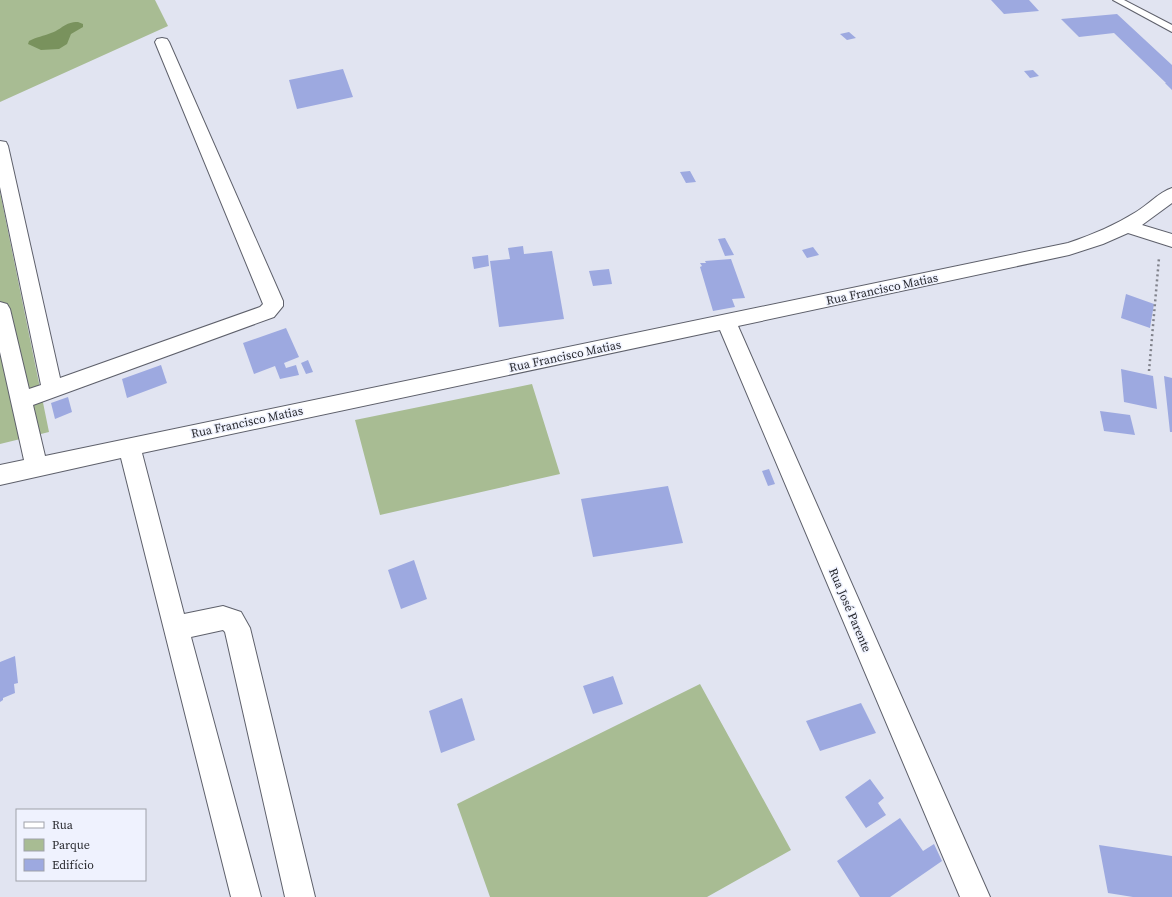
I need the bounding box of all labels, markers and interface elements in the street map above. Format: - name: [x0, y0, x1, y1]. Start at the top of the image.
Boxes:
- street label: Rua Francisco Matias: [825, 269, 939, 309]
- street label: Rua Francisco Matias: [508, 336, 622, 376]
- street label: Rua Francisco Matias: [190, 402, 304, 442]
- street label: Rua José Parente: [825, 565, 875, 655]
- legend: [16, 809, 146, 881]
- text: Rua: [52, 817, 74, 833]
- text: Parque: [52, 837, 90, 853]
- text: Edifício: [52, 857, 94, 873]

